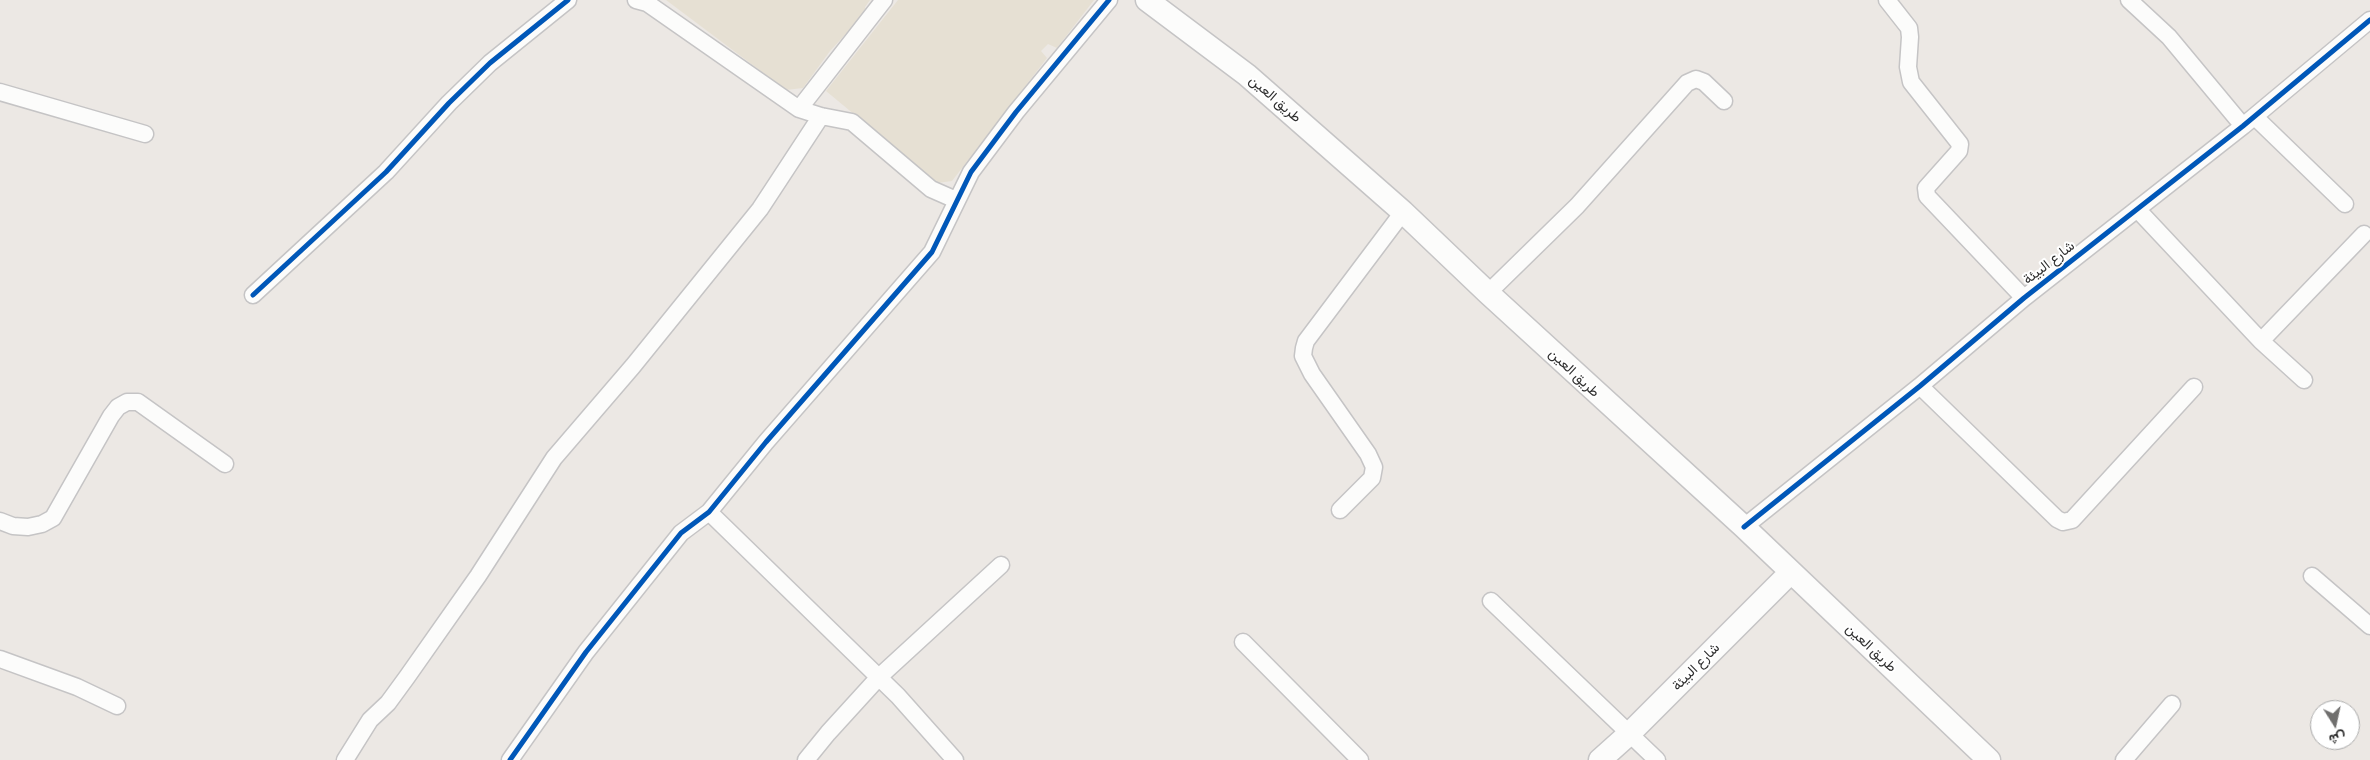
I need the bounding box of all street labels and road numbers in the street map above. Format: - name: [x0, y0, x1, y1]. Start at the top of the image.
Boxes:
- street label: طريق العين: [1245, 72, 1305, 126]
- street label: شارع البيئة: [2020, 238, 2078, 288]
- street label: طريق العين: [1545, 345, 1603, 401]
- street label: طريق العين: [1842, 620, 1900, 676]
- street label: شارع البيئة: [1669, 640, 1723, 694]

